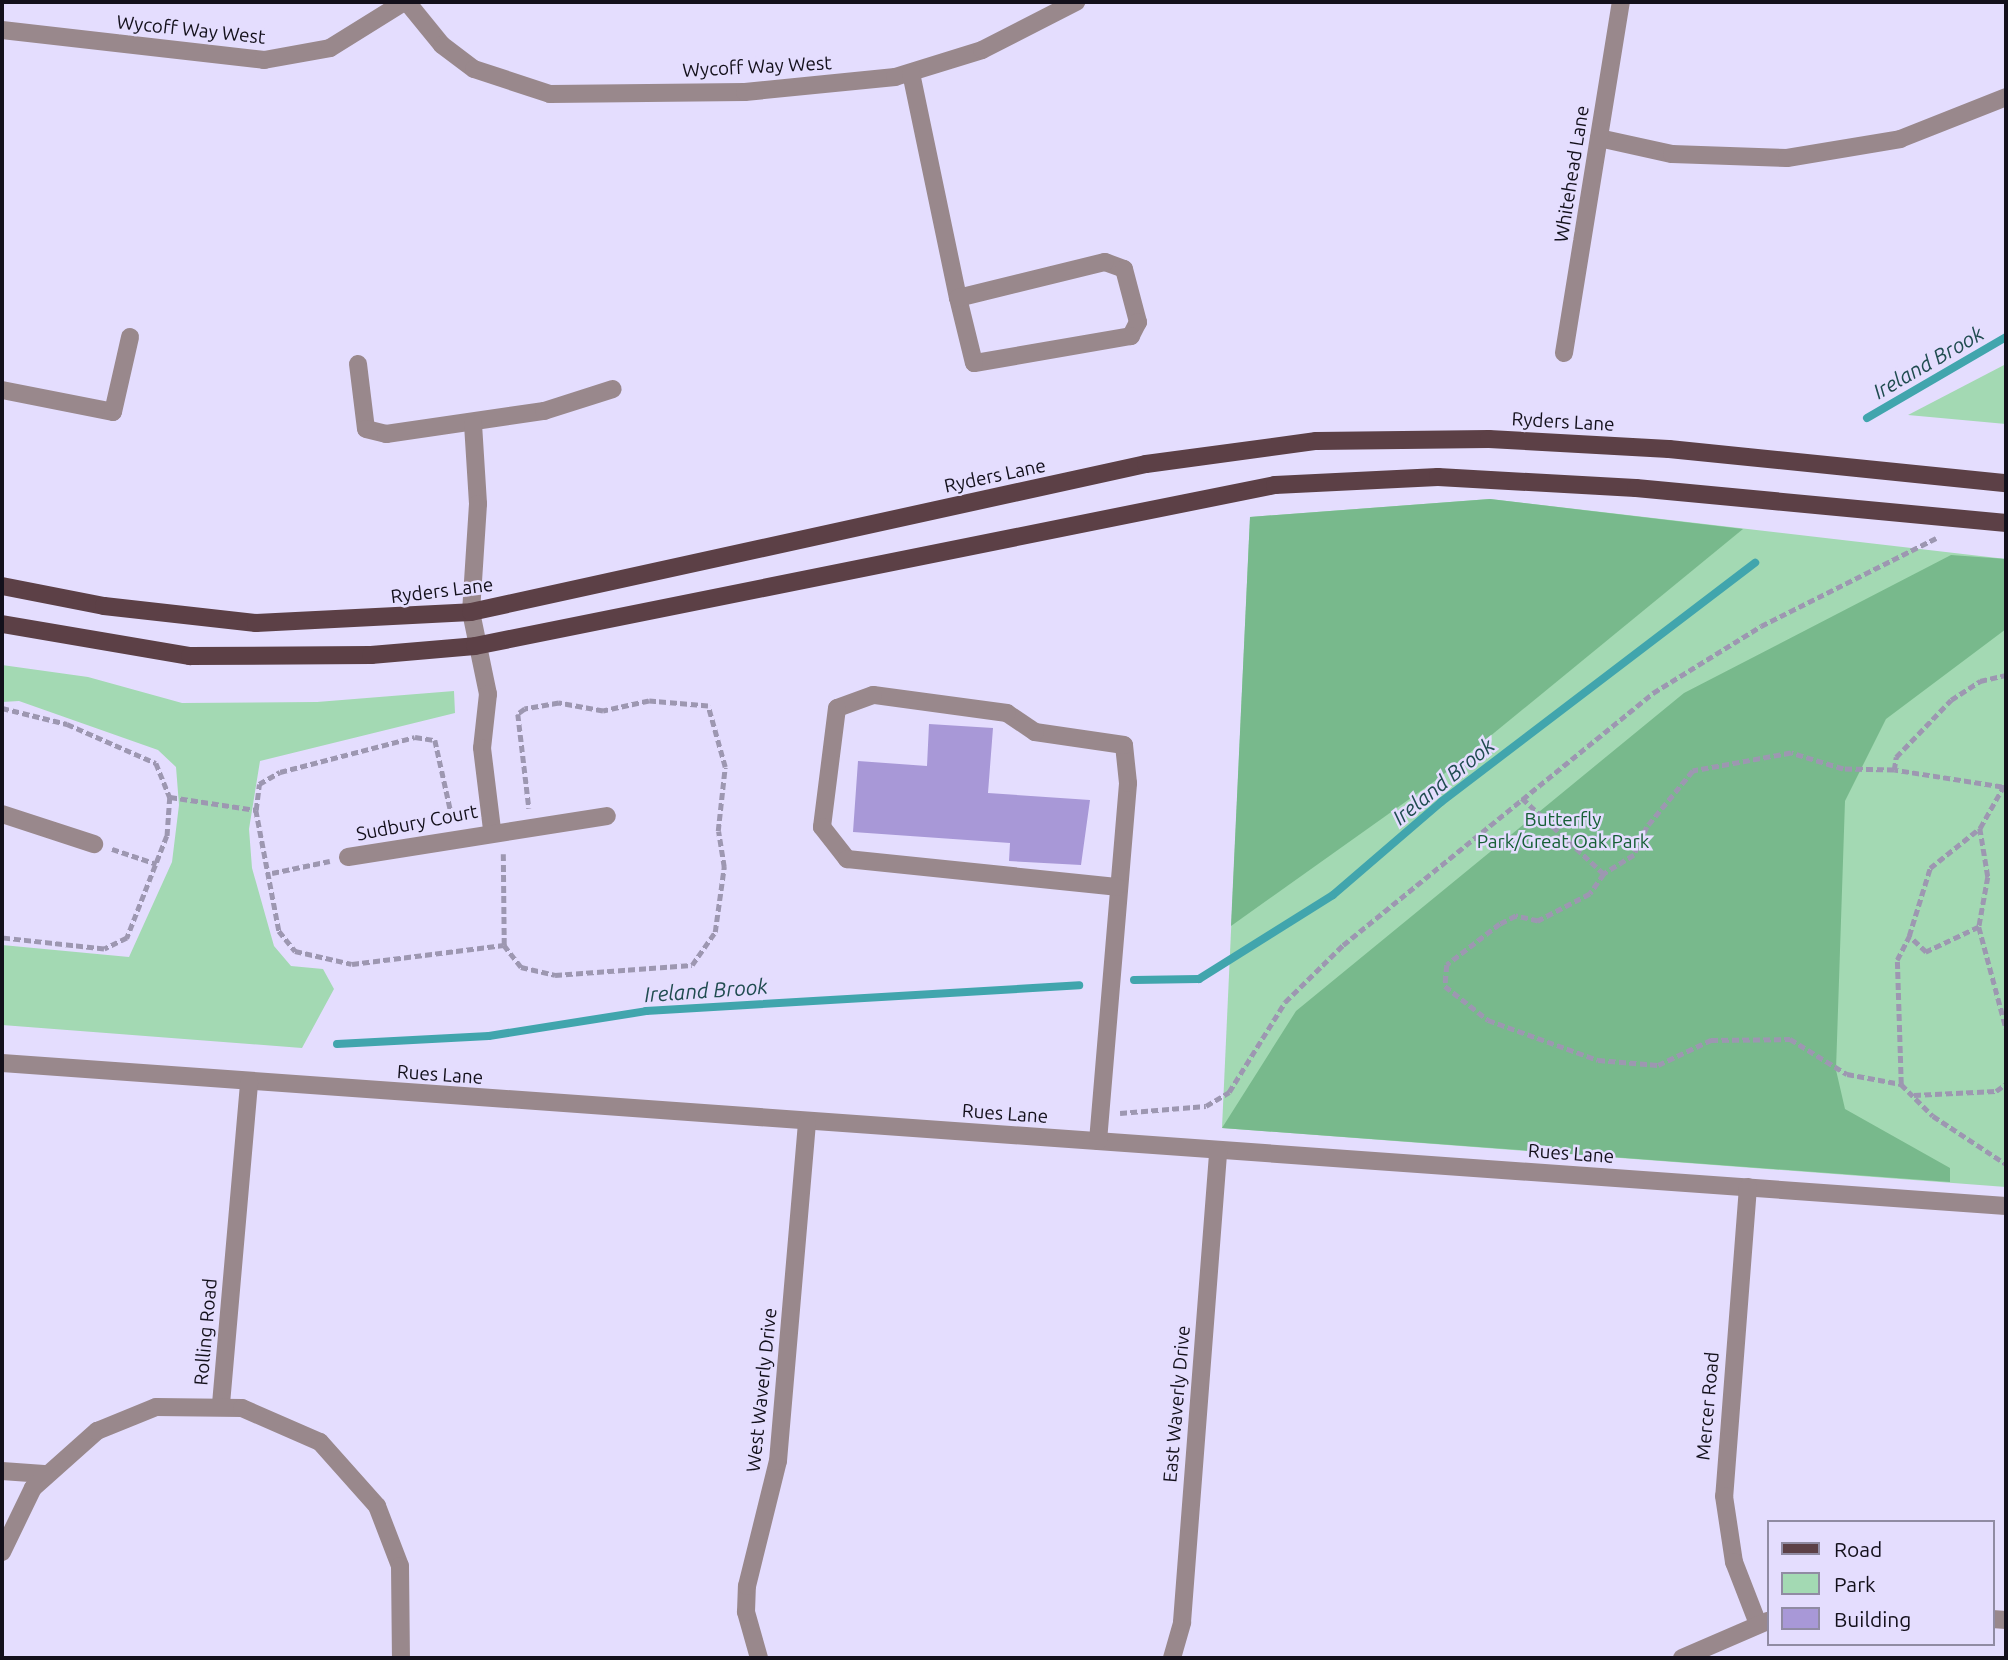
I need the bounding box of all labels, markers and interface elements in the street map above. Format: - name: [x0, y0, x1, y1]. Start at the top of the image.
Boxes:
- street label: Wycoff Way West: [116, 11, 266, 49]
- street label: Wycoff Way West: [682, 52, 832, 82]
- street label: Whitehead Lane: [1550, 104, 1594, 244]
- water label: Ireland Brook: [1868, 320, 1988, 404]
- street label: Ryders Lane: [1511, 408, 1615, 436]
- street label: Ryders Lane: [942, 454, 1048, 498]
- street label: Ryders Lane: [389, 573, 495, 609]
- water label: Ireland Brook: [1387, 732, 1499, 830]
- street label: Sudbury Court: [354, 800, 480, 846]
- park label: Butterfly Park/Great Oak Park: [1477, 809, 1649, 853]
- water label: Ireland Brook: [643, 973, 769, 1007]
- street label: Rues Lane: [396, 1061, 484, 1089]
- street label: Rues Lane: [961, 1100, 1049, 1128]
- street label: Rues Lane: [1527, 1140, 1615, 1168]
- street label: Rolling Road: [190, 1278, 222, 1386]
- street label: West Waverly Drive: [742, 1307, 782, 1473]
- street label: East Waverly Drive: [1159, 1324, 1195, 1484]
- street label: Mercer Road: [1692, 1351, 1724, 1461]
- legend: [1766, 1520, 1994, 1646]
- text: Road: [1834, 1537, 1882, 1561]
- text: Park: [1834, 1572, 1876, 1596]
- text: Building: [1834, 1607, 1911, 1631]

